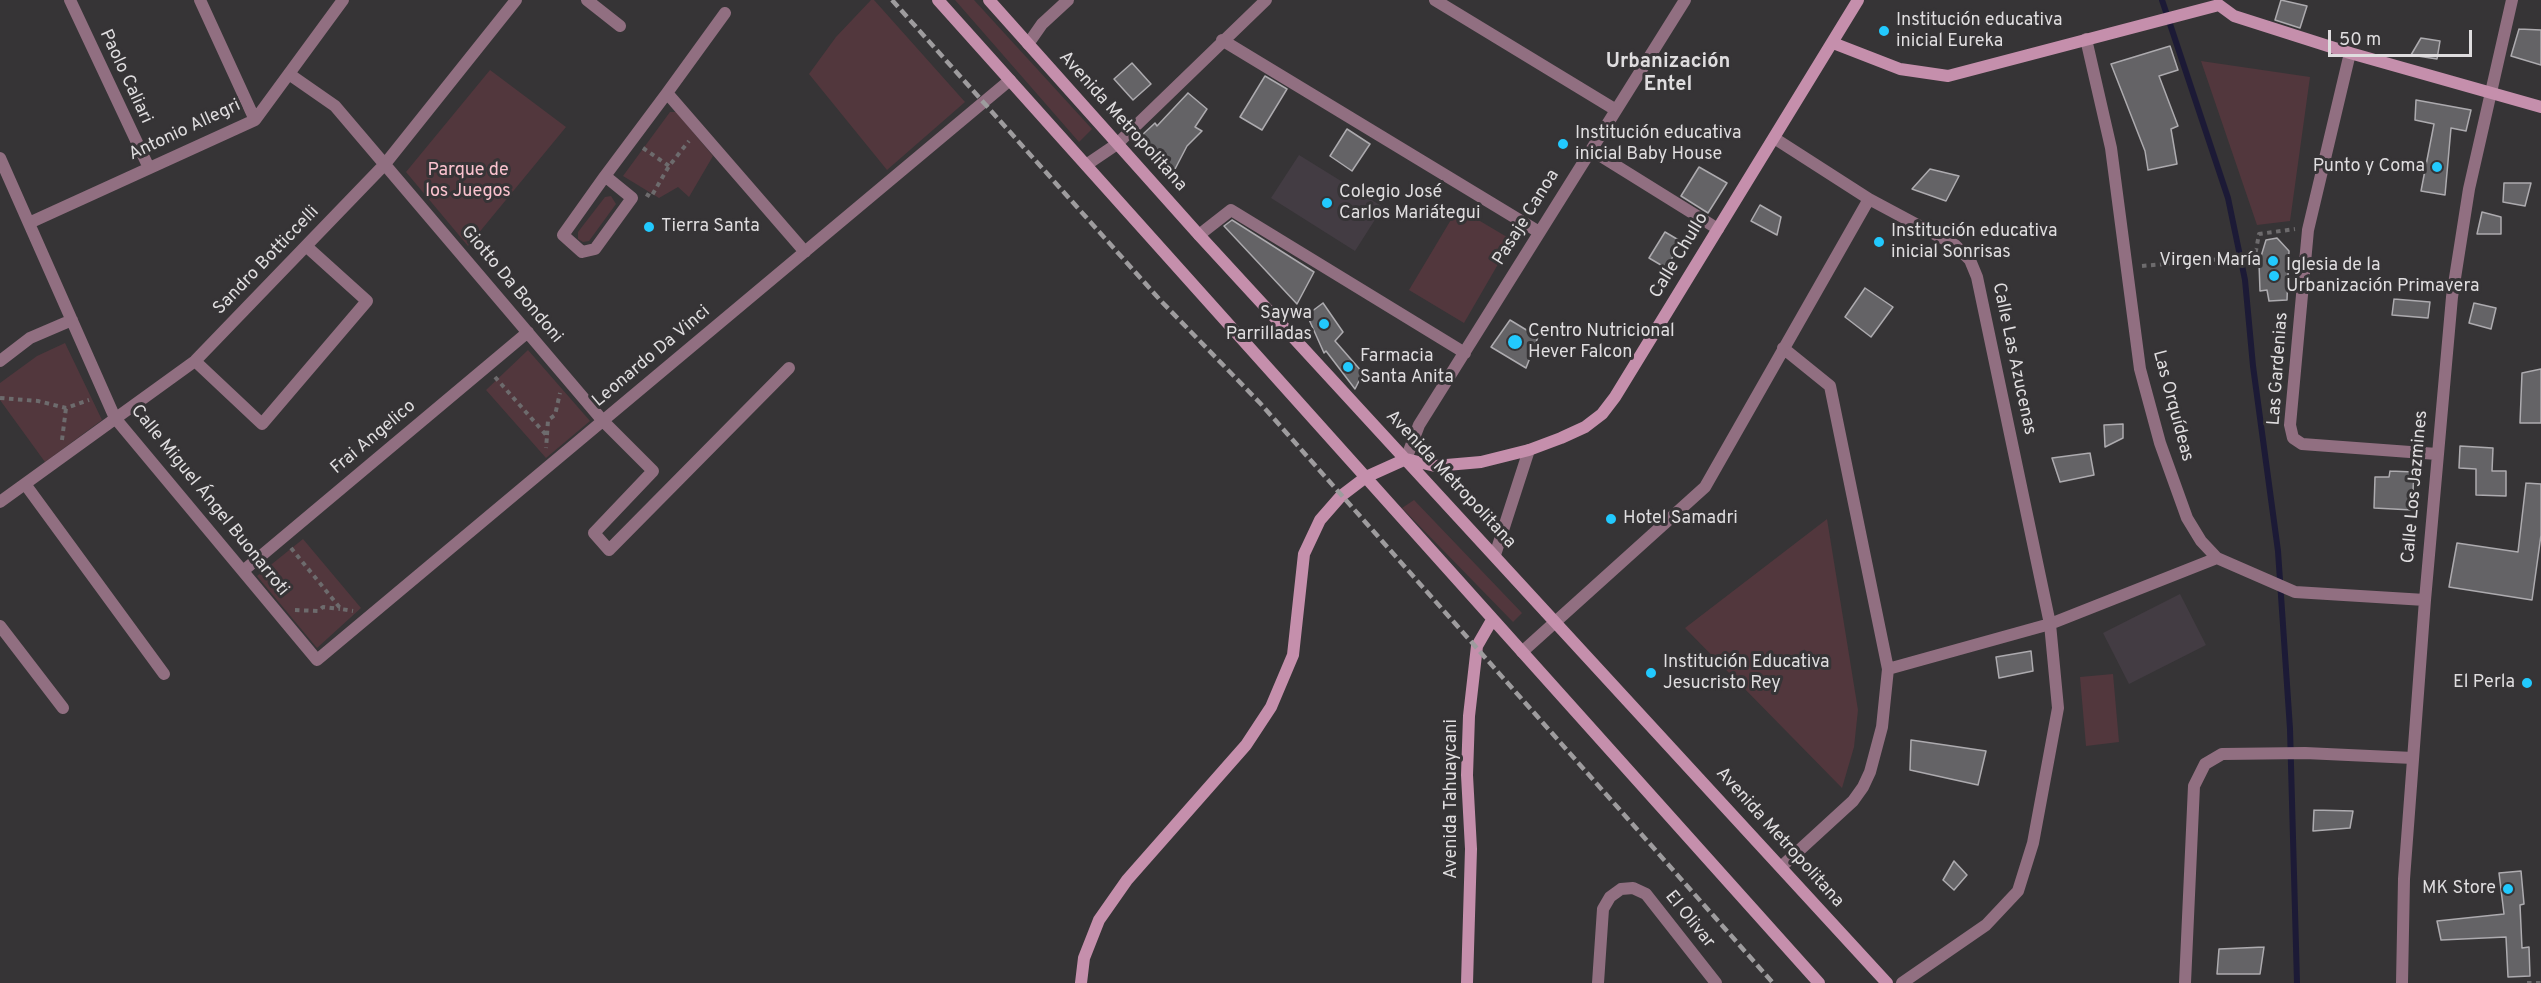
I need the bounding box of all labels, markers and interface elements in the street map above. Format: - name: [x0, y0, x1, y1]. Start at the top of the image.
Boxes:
- place label: Institución educativa inicial Eureka: [1896, 10, 2062, 52]
- scale bar: [2331, 18, 2475, 56]
- marker: Institución educativa inicial Eureka: [1877, 24, 1891, 38]
- street label: Paolo Caliari: [94, 27, 156, 127]
- text: 50 m: [2339, 29, 2381, 52]
- street label: Avenida Metropolitana: [1053, 47, 1191, 197]
- district label: Urbanización Entel: [1606, 51, 1730, 98]
- street label: Antonio Allegri: [126, 96, 244, 166]
- place label: Institución educativa inicial Baby House: [1575, 123, 1741, 166]
- marker: Institución educativa inicial Baby House: [1556, 137, 1570, 151]
- place label: Punto y Coma: [2313, 156, 2425, 178]
- park label: Parque de los Juegos: [425, 160, 511, 202]
- marker: Punto y Coma: [2430, 160, 2444, 174]
- street label: Pasaje Canoa: [1489, 166, 1565, 270]
- place label: Colegio José Carlos Mariátegui: [1339, 182, 1481, 224]
- marker: Colegio José Carlos Mariátegui: [1320, 196, 1334, 210]
- street label: Sandro Botticcelli: [209, 202, 325, 320]
- street label: Calle Chullo: [1646, 209, 1714, 303]
- place label: Tierra Santa: [661, 216, 760, 238]
- marker: Tierra Santa: [642, 220, 656, 234]
- place label: Institución educativa inicial Sonrisas: [1891, 221, 2057, 264]
- street label: Giotto Da Bondoni: [455, 222, 567, 348]
- marker: Institución educativa inicial Sonrisas: [1872, 235, 1886, 249]
- place label: Virgen María: [2159, 250, 2261, 272]
- marker: Virgen María: [2266, 254, 2280, 268]
- place label: Iglesia de la Urbanización Primavera: [2286, 255, 2480, 298]
- marker: Iglesia de la Urbanización Primavera: [2267, 269, 2281, 283]
- street label: Calle Las Azucenas: [1986, 281, 2040, 437]
- street label: Leonardo Da Vinci: [589, 302, 715, 412]
- place label: Saywa Parrilladas: [1226, 303, 1312, 346]
- street label: Las Gardenias: [2264, 312, 2294, 426]
- marker: Saywa Parrilladas: [1317, 317, 1331, 331]
- place label: Centro Nutricional Hever Falcon: [1528, 321, 1675, 364]
- marker: Centro Nutricional Hever Falcon: [1506, 333, 1524, 351]
- place label: Farmacia Santa Anita: [1360, 346, 1454, 388]
- street label: Las Orquídeas: [2147, 348, 2197, 464]
- marker: Farmacia Santa Anita: [1341, 360, 1355, 374]
- street label: Frai Angelico: [327, 396, 421, 480]
- street label: Calle Miguel Ángel Buonarroti: [125, 401, 293, 601]
- street label: Avenida Metropolitana: [1380, 406, 1520, 554]
- street label: Calle Los Jazmines: [2399, 410, 2433, 564]
- place label: Hotel Samadri: [1623, 508, 1738, 530]
- marker: Hotel Samadri: [1604, 512, 1618, 526]
- place label: Institución Educativa Jesucristo Rey: [1663, 652, 1830, 694]
- marker: Institución Educativa Jesucristo Rey: [1644, 666, 1658, 680]
- place label: El Perla: [2453, 672, 2515, 694]
- marker: El Perla: [2520, 676, 2534, 690]
- street label: Avenida Tahuaycani: [1441, 719, 1463, 879]
- street label: Avenida Metropolitana: [1710, 763, 1848, 913]
- place label: MK Store: [2422, 878, 2496, 900]
- marker: MK Store: [2501, 882, 2515, 896]
- street label: El Olivar: [1659, 887, 1719, 953]

